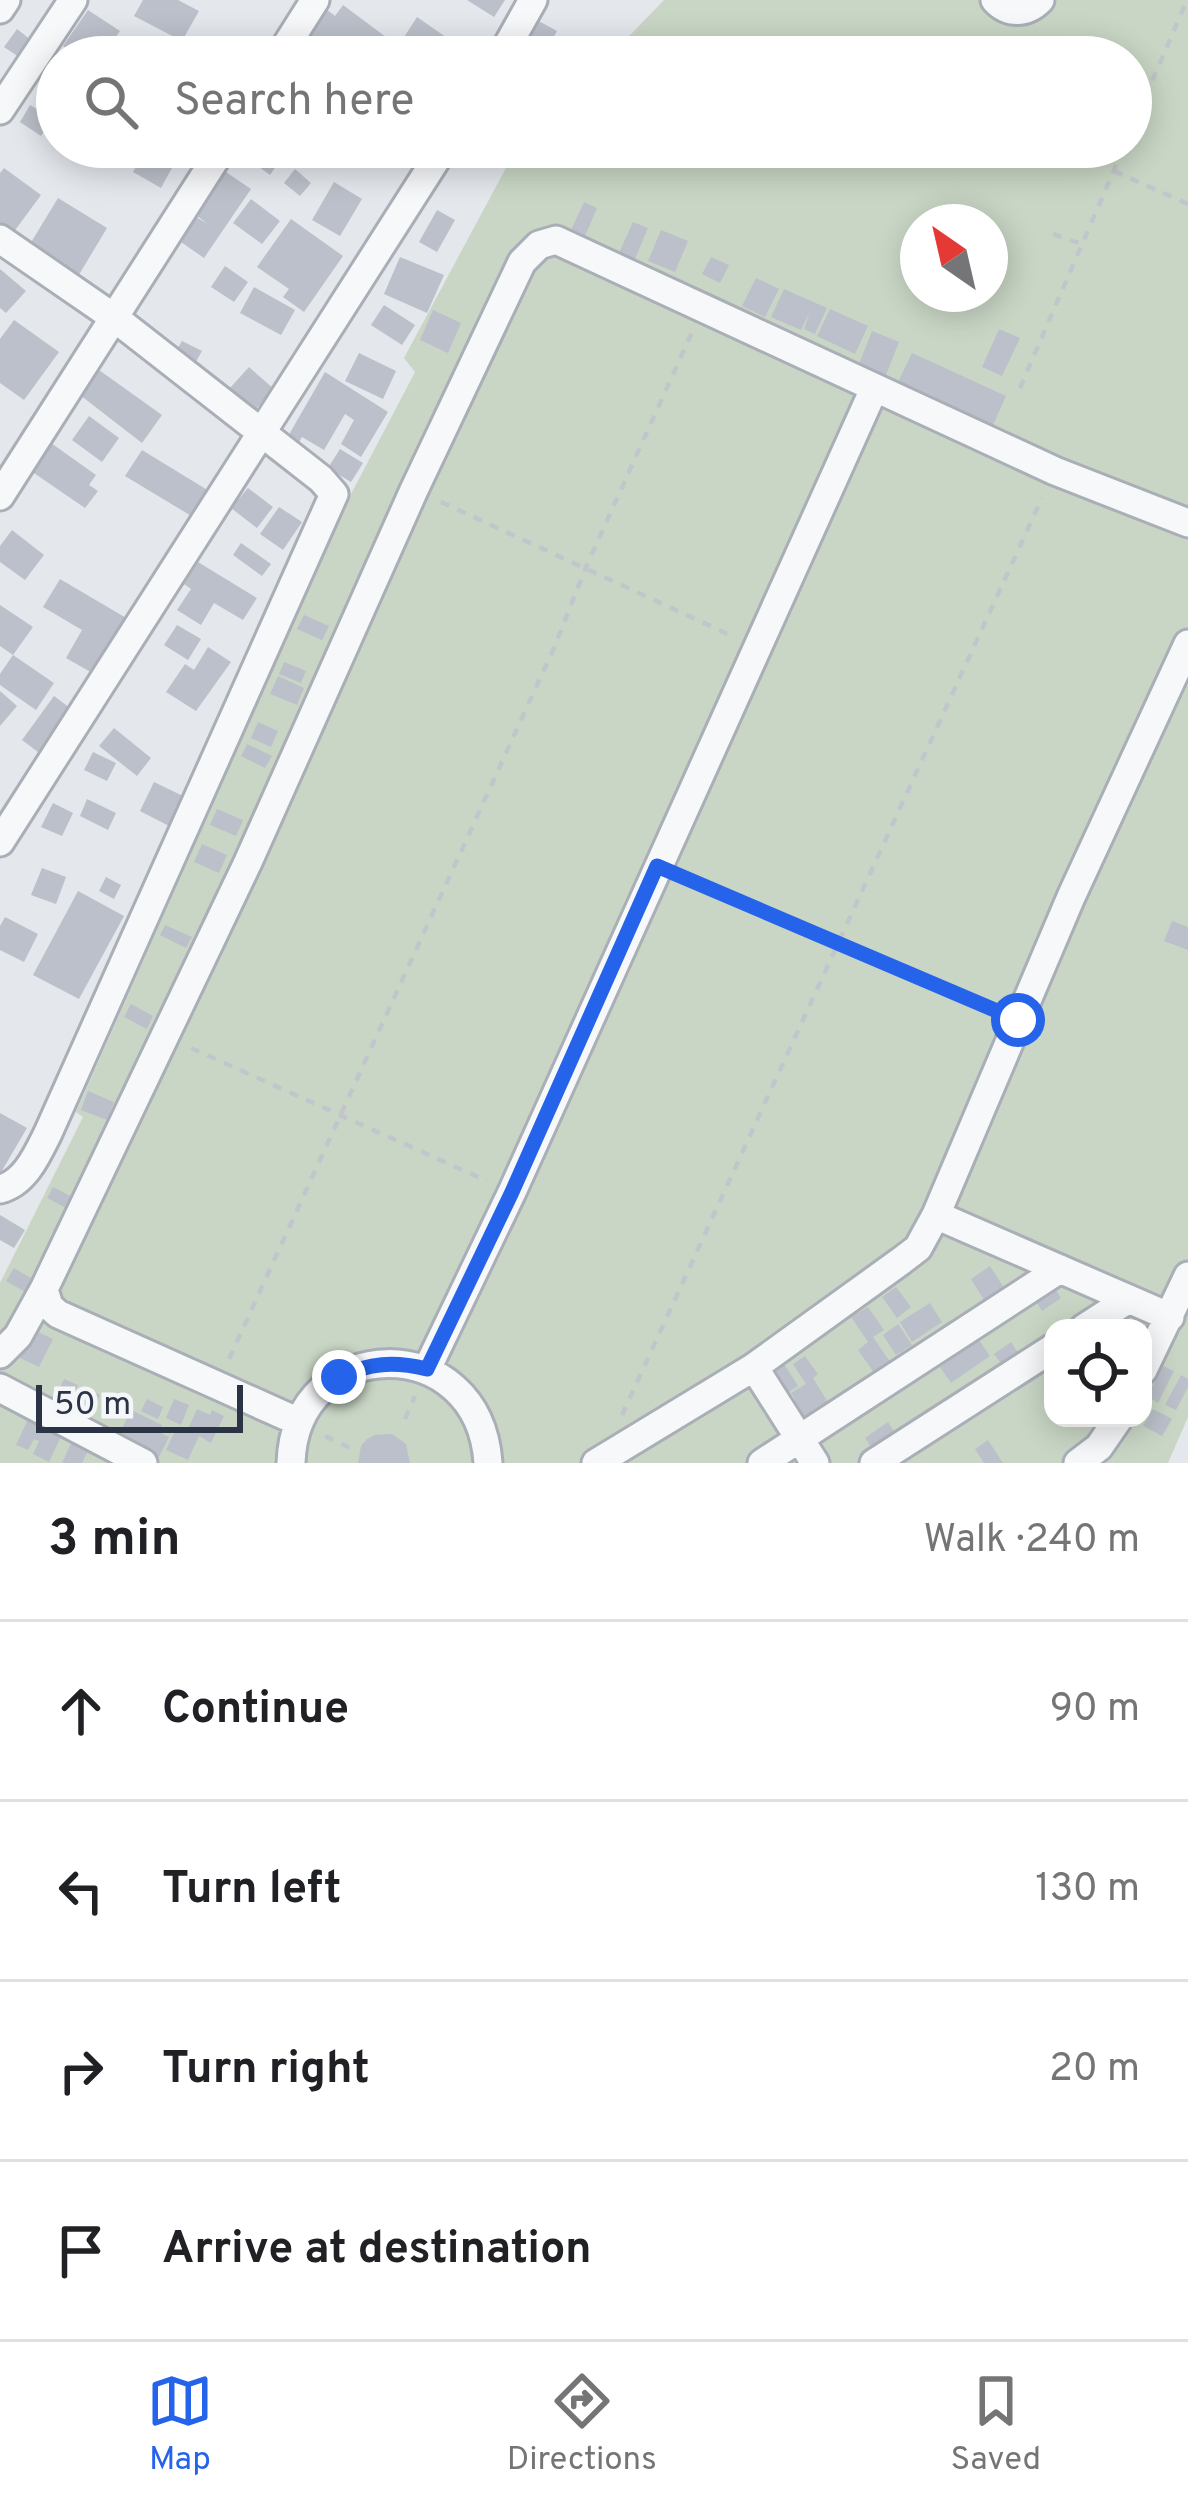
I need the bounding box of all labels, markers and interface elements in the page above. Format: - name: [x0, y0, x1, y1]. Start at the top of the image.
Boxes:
- search box: [36, 36, 1152, 168]
- icon: search: [78, 69, 144, 135]
- text: Search here: [174, 74, 414, 131]
- north arrow: [900, 204, 1008, 312]
- route start: [991, 993, 1045, 1047]
- map controls: [1044, 1319, 1152, 1427]
- button: locate: [1044, 1319, 1152, 1427]
- route end: [312, 1350, 366, 1404]
- scale bar: [36, 1379, 243, 1432]
- text: 50 m: [54, 1385, 131, 1427]
- text: 3 min: [48, 1509, 181, 1574]
- text: Walk · 240 m: [924, 1517, 1140, 1566]
- icon: ahead: [48, 1678, 114, 1744]
- text: Continue: [162, 1682, 349, 1739]
- text: 90 m: [1050, 1686, 1140, 1735]
- icon: left: [48, 1858, 114, 1924]
- text: Turn left: [162, 1862, 341, 1919]
- text: 130 m: [1035, 1866, 1140, 1915]
- icon: right: [48, 2038, 114, 2104]
- text: Turn right: [162, 2042, 370, 2099]
- text: 20 m: [1049, 2046, 1140, 2095]
- icon: arrive: [48, 2218, 114, 2284]
- text: Arrive at destination: [162, 2222, 592, 2279]
- tab: Map: [147, 2368, 213, 2482]
- tab: Directions: [507, 2368, 657, 2482]
- tab: Saved: [950, 2368, 1041, 2482]

